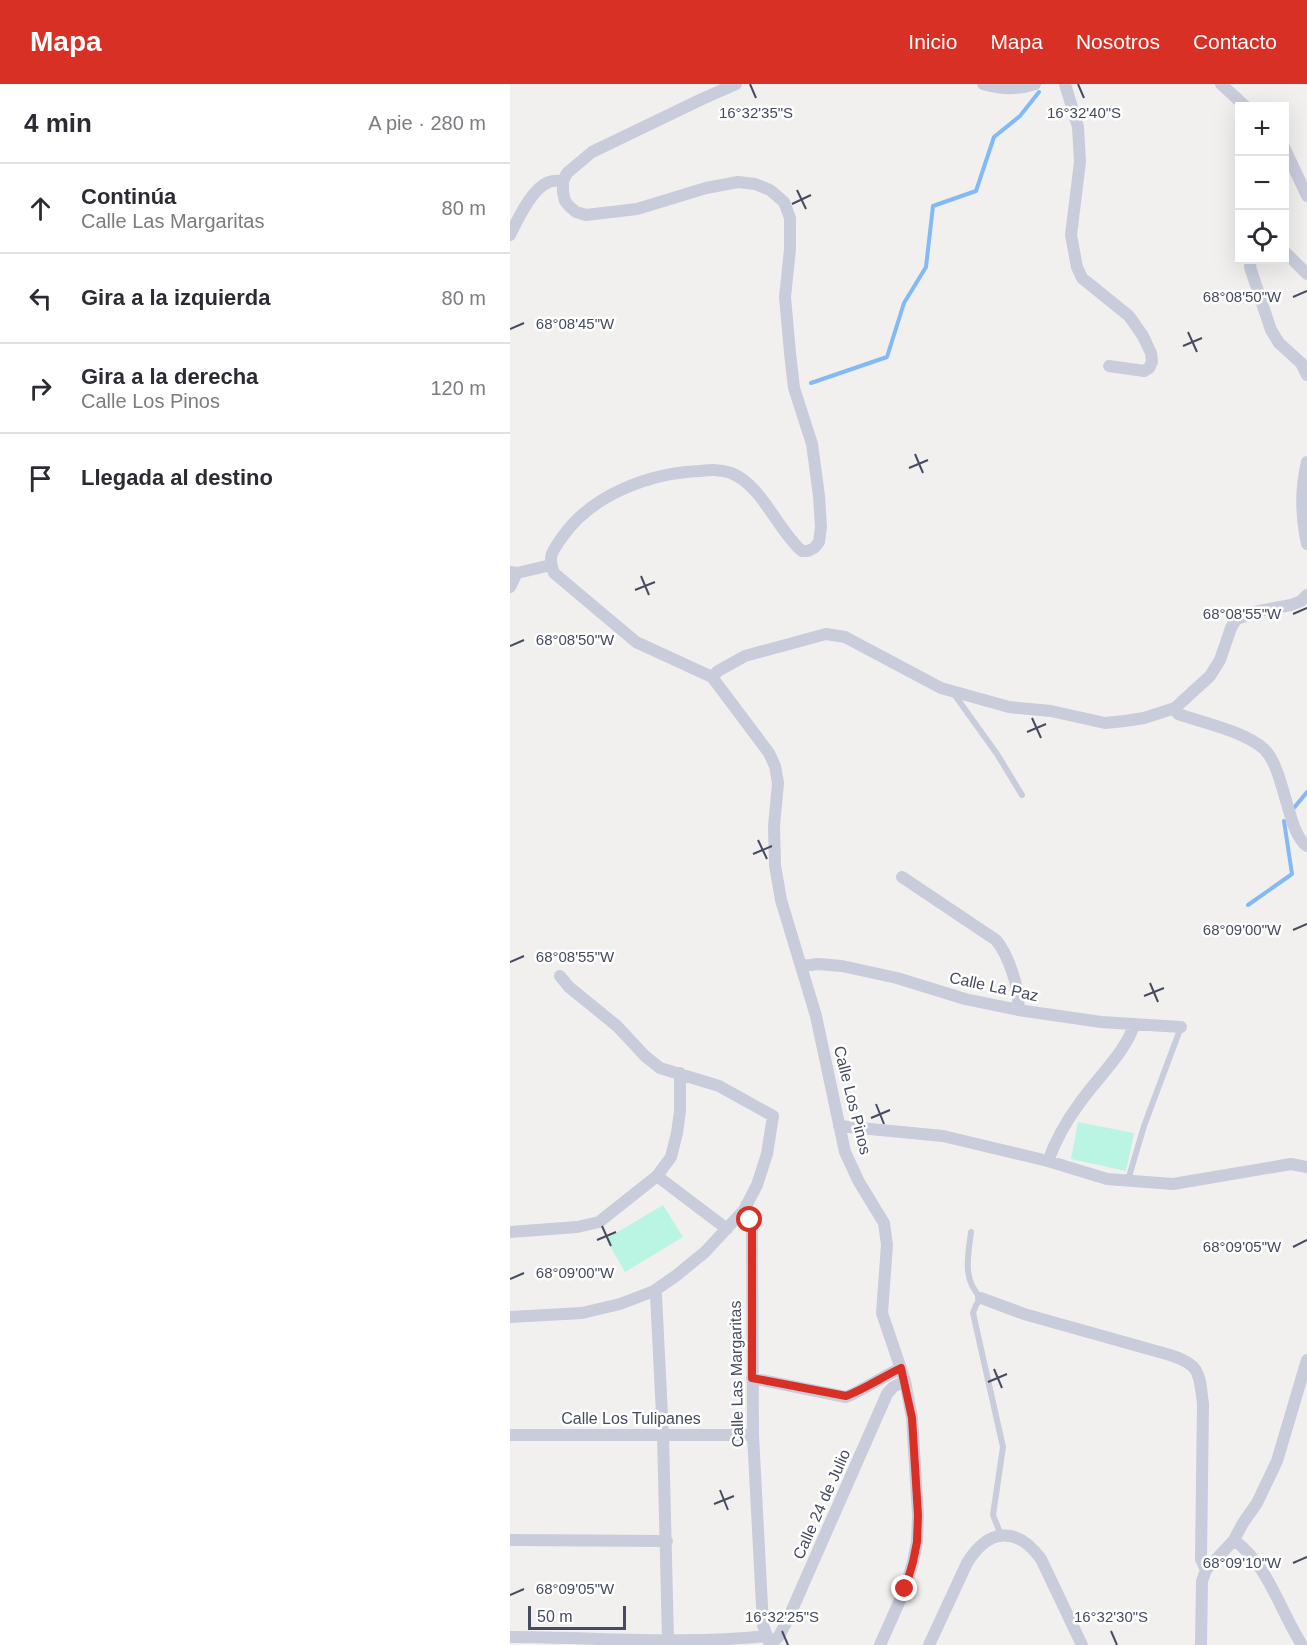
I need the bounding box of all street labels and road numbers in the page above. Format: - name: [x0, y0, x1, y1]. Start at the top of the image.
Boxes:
- street label: Calle La Paz: [948, 969, 1040, 1004]
- street label: Calle Los Pinos: [831, 1044, 874, 1156]
- street label: Calle Las Margaritas: [727, 1300, 746, 1447]
- street label: Calle Los Tulipanes: [561, 1410, 701, 1427]
- street label: Calle 24 de Julio: [790, 1447, 853, 1562]

